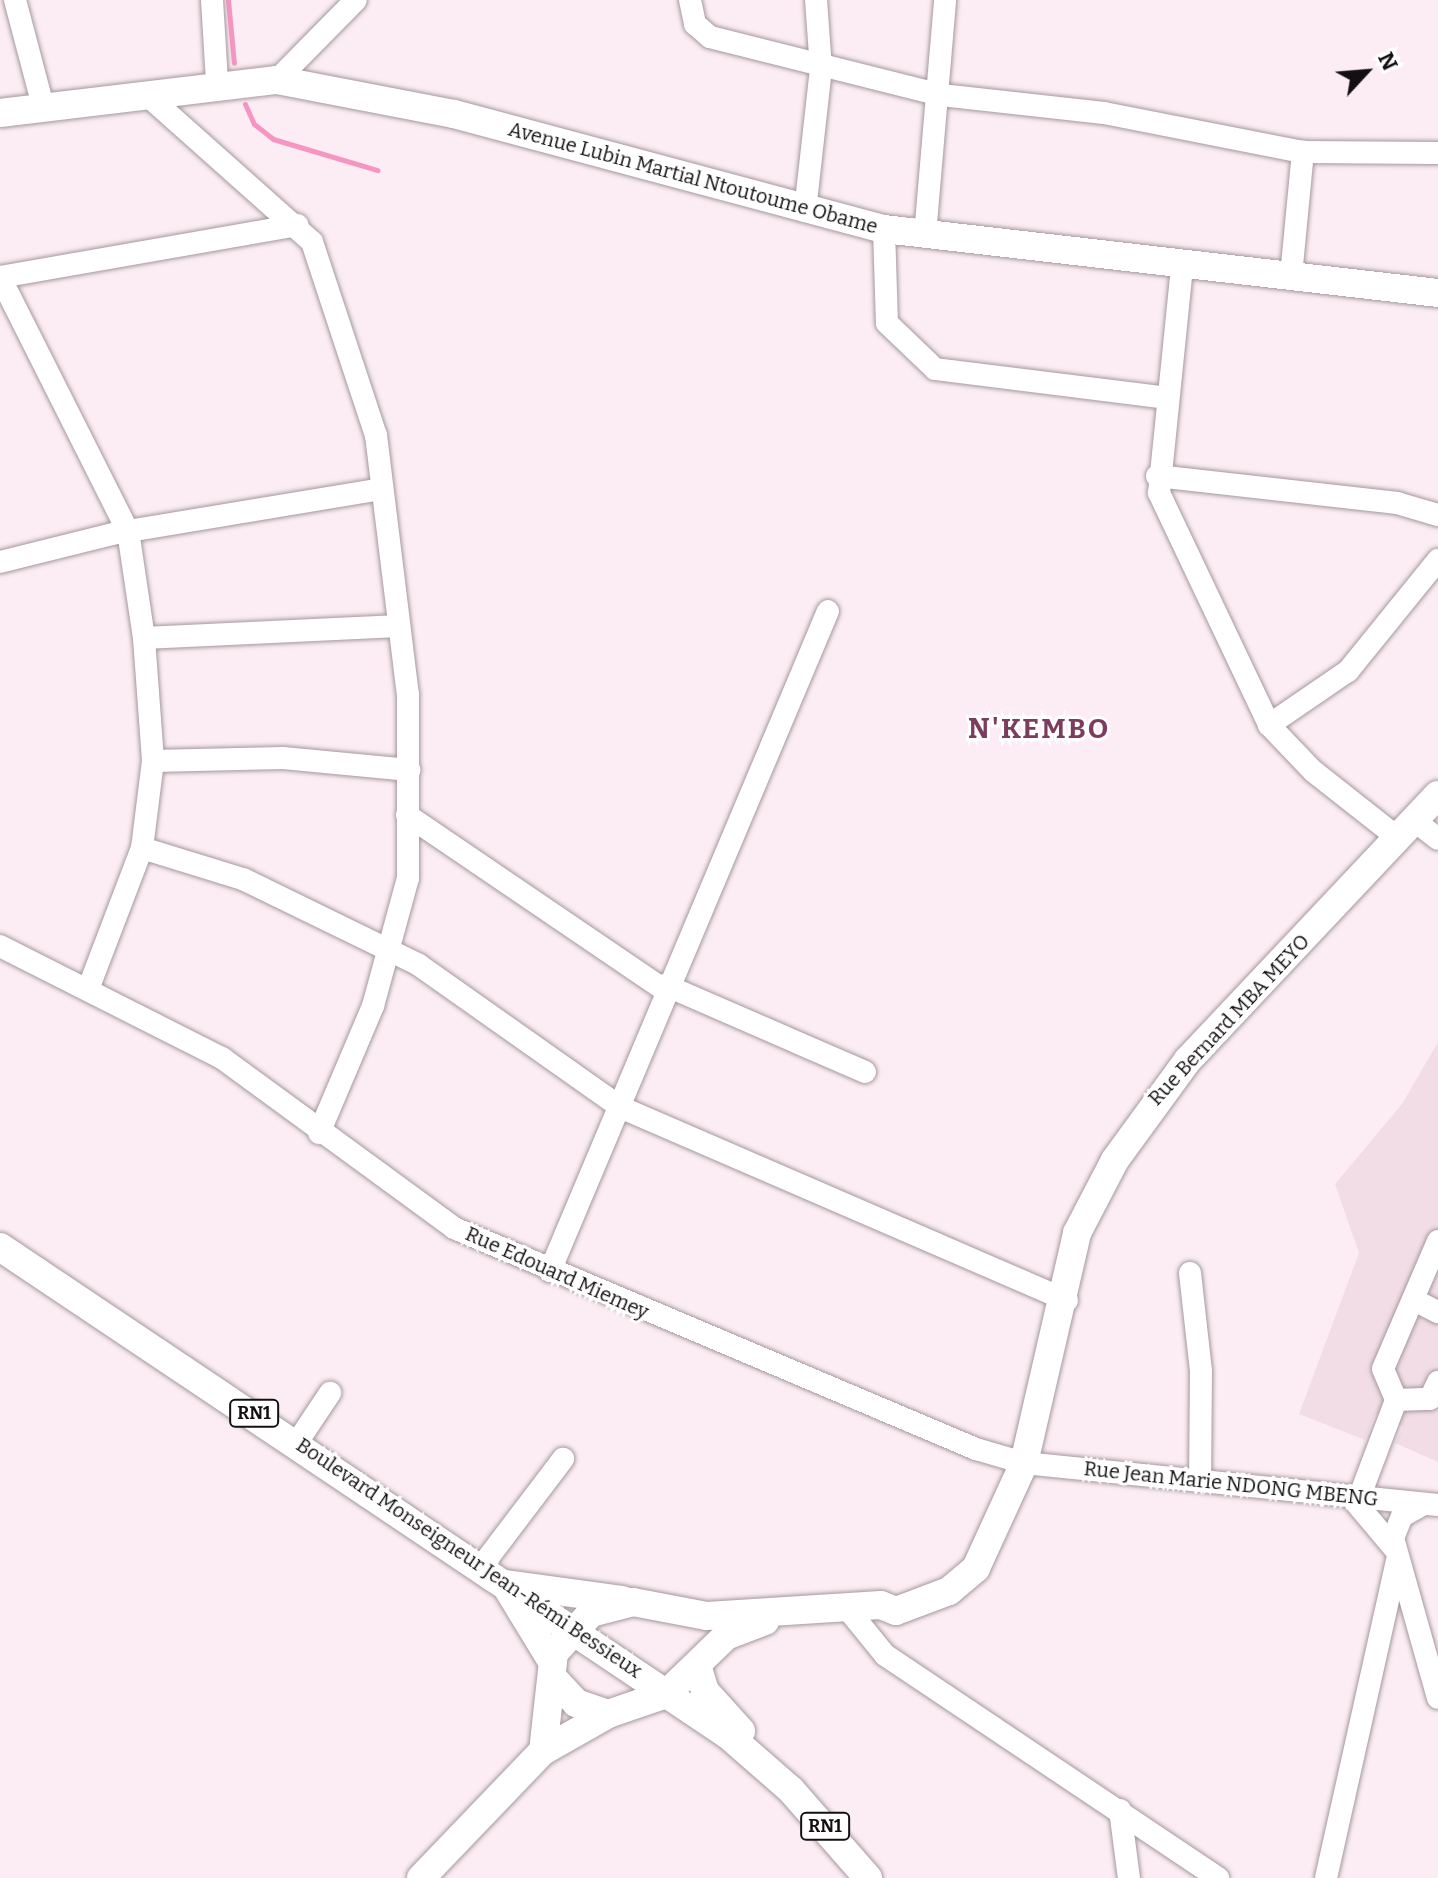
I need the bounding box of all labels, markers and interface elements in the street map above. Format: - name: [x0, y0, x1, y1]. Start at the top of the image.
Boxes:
- north arrow: [1326, 32, 1406, 112]
- text: N: [1372, 48, 1404, 75]
- street label: Avenue Lubin Martial Ntoutoume Obame: [506, 117, 880, 239]
- district label: N'KEMBO: [968, 712, 1110, 746]
- street label: Rue Bernard MBA MEYO: [1143, 930, 1315, 1110]
- street label: Rue Edouard Miemey: [462, 1222, 652, 1324]
- road number: RN1: [228, 1399, 280, 1427]
- street label: Boulevard Monseigneur Jean-Rémi Bessieux: [292, 1433, 646, 1683]
- street label: Rue Jean Marie NDONG MBENG: [1083, 1457, 1379, 1511]
- road number: RN1: [799, 1812, 851, 1840]

